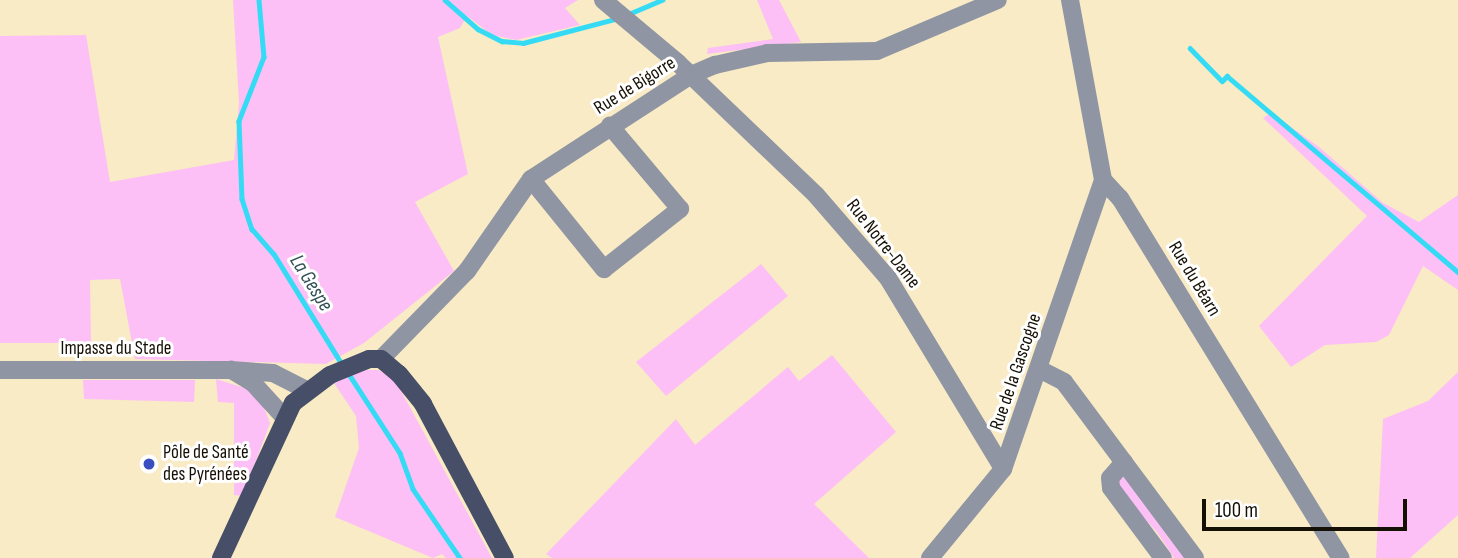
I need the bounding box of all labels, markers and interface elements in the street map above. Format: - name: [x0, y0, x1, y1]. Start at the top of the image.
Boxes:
- street label: Rue de Bigorre: [590, 52, 680, 120]
- street label: Rue Notre-Dame: [841, 195, 925, 293]
- street label: Rue du Béarn: [1163, 237, 1225, 321]
- water label: La Gespe: [284, 250, 338, 316]
- street label: Rue de la Gascogne: [985, 311, 1047, 433]
- street label: Impasse du Stade: [61, 338, 171, 360]
- place label: Pôle de Santé des Pyrénées: [163, 442, 249, 486]
- marker: Pôle de Santé des Pyrénées: [141, 456, 157, 472]
- scale bar: [1206, 484, 1411, 528]
- text: 100 m: [1215, 498, 1258, 523]

